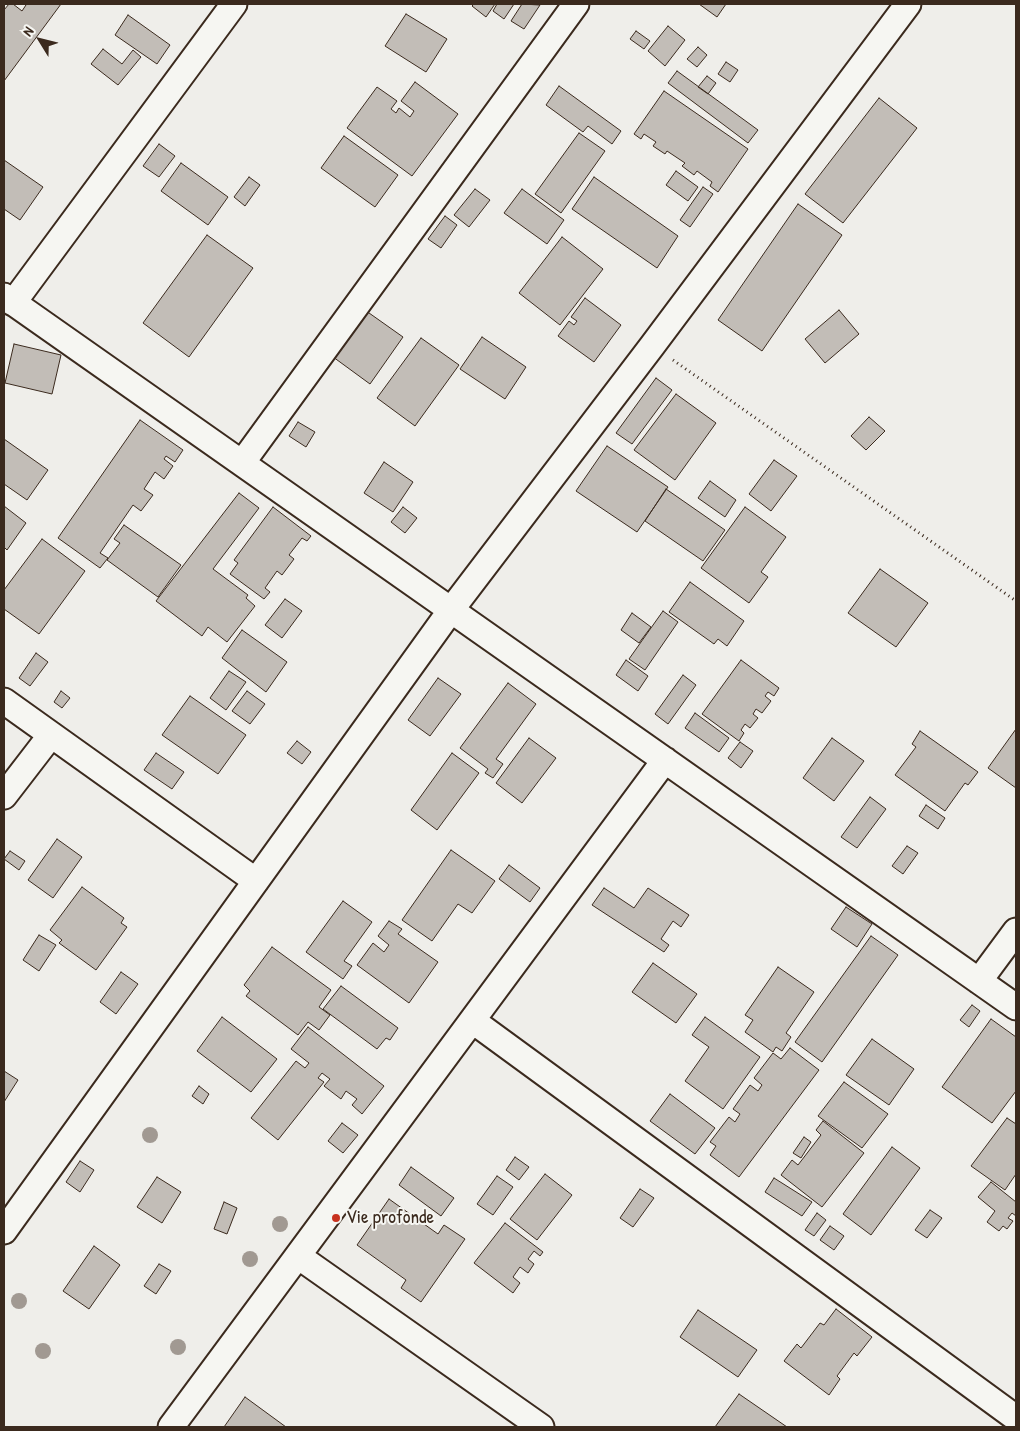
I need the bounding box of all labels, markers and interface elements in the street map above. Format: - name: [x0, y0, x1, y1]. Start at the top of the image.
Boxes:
- north arrow: [15, 15, 65, 65]
- text: N: [18, 22, 37, 39]
- place label: Vie profonde: [346, 1207, 434, 1229]
- marker: Vie profonde: [330, 1212, 342, 1224]

